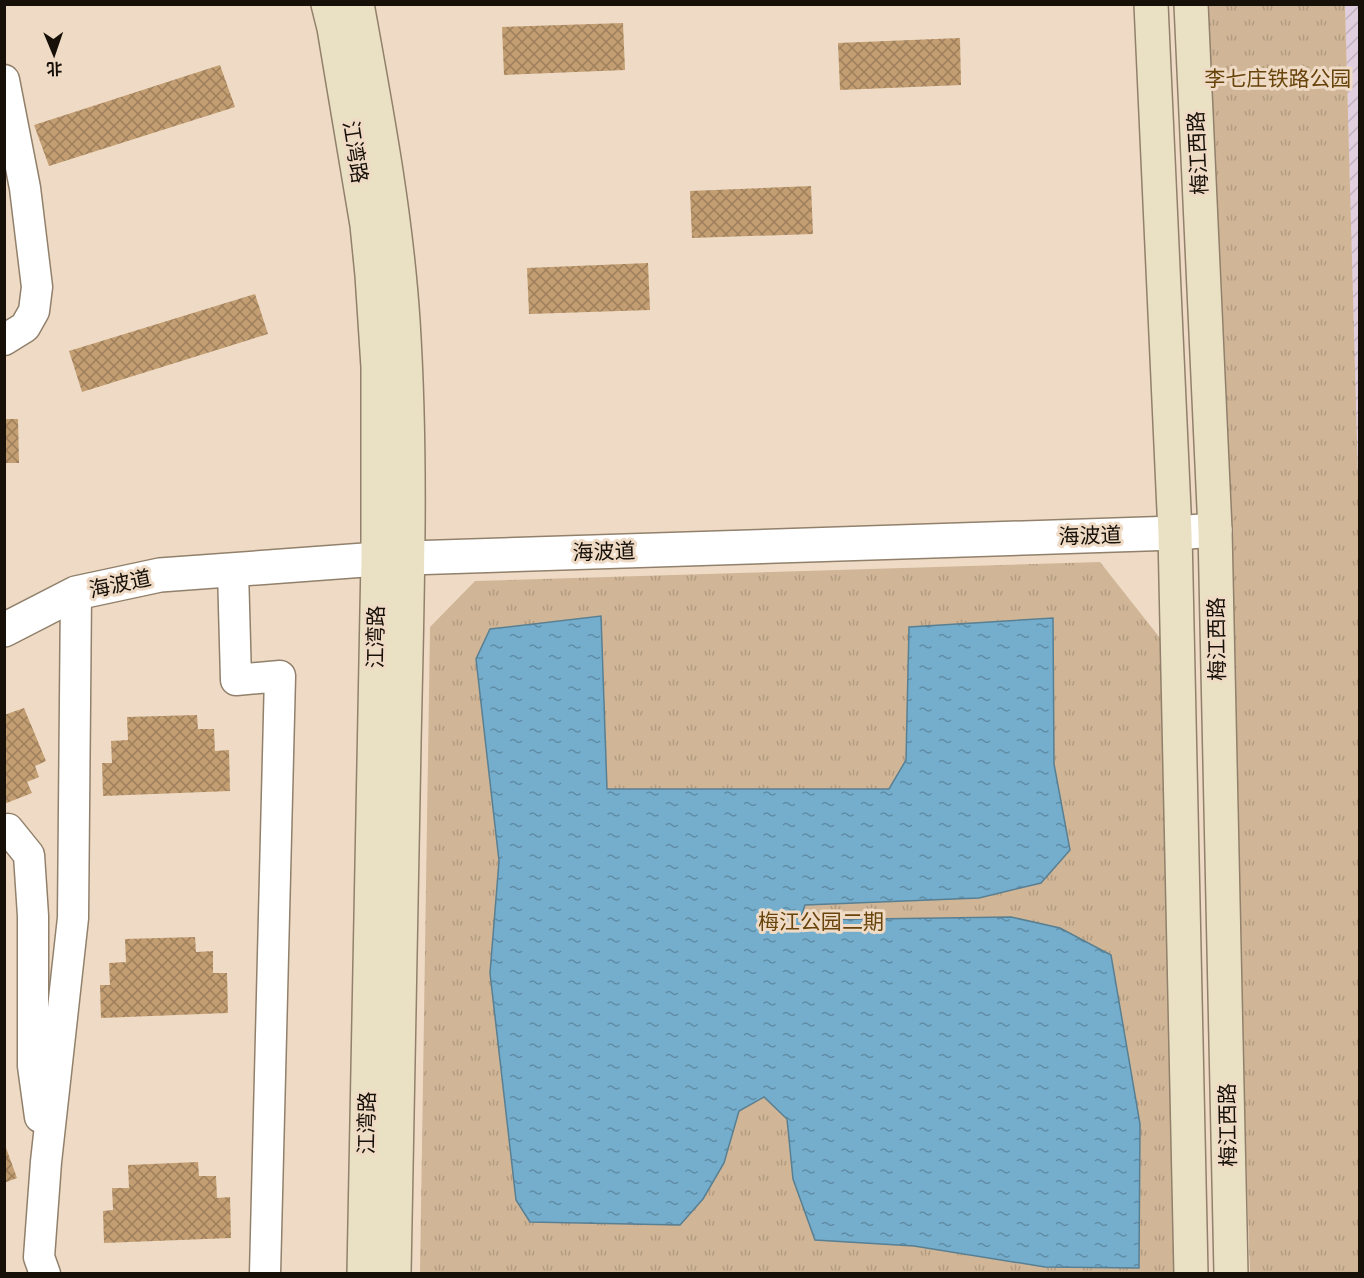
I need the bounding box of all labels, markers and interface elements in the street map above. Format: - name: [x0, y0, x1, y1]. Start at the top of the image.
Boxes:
- north arrow: [24, 24, 84, 84]
- text: 北: [46, 59, 63, 79]
- park label: 李七庄铁路公园: [1205, 65, 1352, 91]
- street label: 梅江西路: [1182, 110, 1212, 196]
- street label: 江湾路: [338, 119, 374, 185]
- street label: 海波道: [1058, 521, 1122, 549]
- street label: 海波道: [572, 537, 636, 565]
- street label: 海波道: [86, 564, 153, 602]
- street label: 梅江西路: [1202, 597, 1230, 681]
- street label: 江湾路: [361, 605, 389, 669]
- park label: 梅江公园二期: [758, 908, 884, 934]
- street label: 梅江西路: [1213, 1083, 1241, 1167]
- street label: 江湾路: [352, 1091, 380, 1155]

